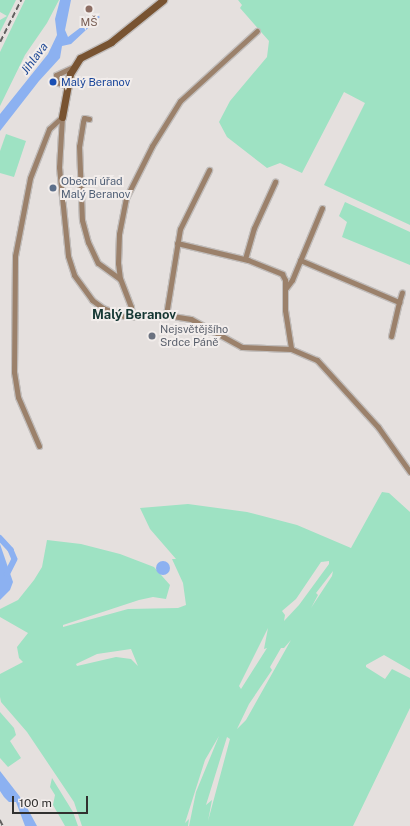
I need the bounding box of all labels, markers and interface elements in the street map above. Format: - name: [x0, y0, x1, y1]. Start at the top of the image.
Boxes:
- marker: MŠ: [84, 4, 94, 14]
- place label: MŠ: [80, 15, 98, 29]
- water label: Jihlava: [18, 40, 52, 78]
- place label: Malý Beranov: [61, 75, 130, 89]
- marker: Malý Beranov: [48, 77, 58, 87]
- place label: Obecní úřad Malý Beranov: [61, 175, 130, 201]
- marker: Obecní úřad Malý Beranov: [48, 183, 58, 193]
- district label: Malý Beranov: [92, 307, 176, 323]
- place label: Nejsvětějšího Srdce Páně: [160, 323, 228, 349]
- marker: Nejsvětějšího Srdce Páně: [147, 331, 157, 341]
- scale bar: [14, 788, 90, 814]
- text: 100 m: [19, 796, 52, 810]

